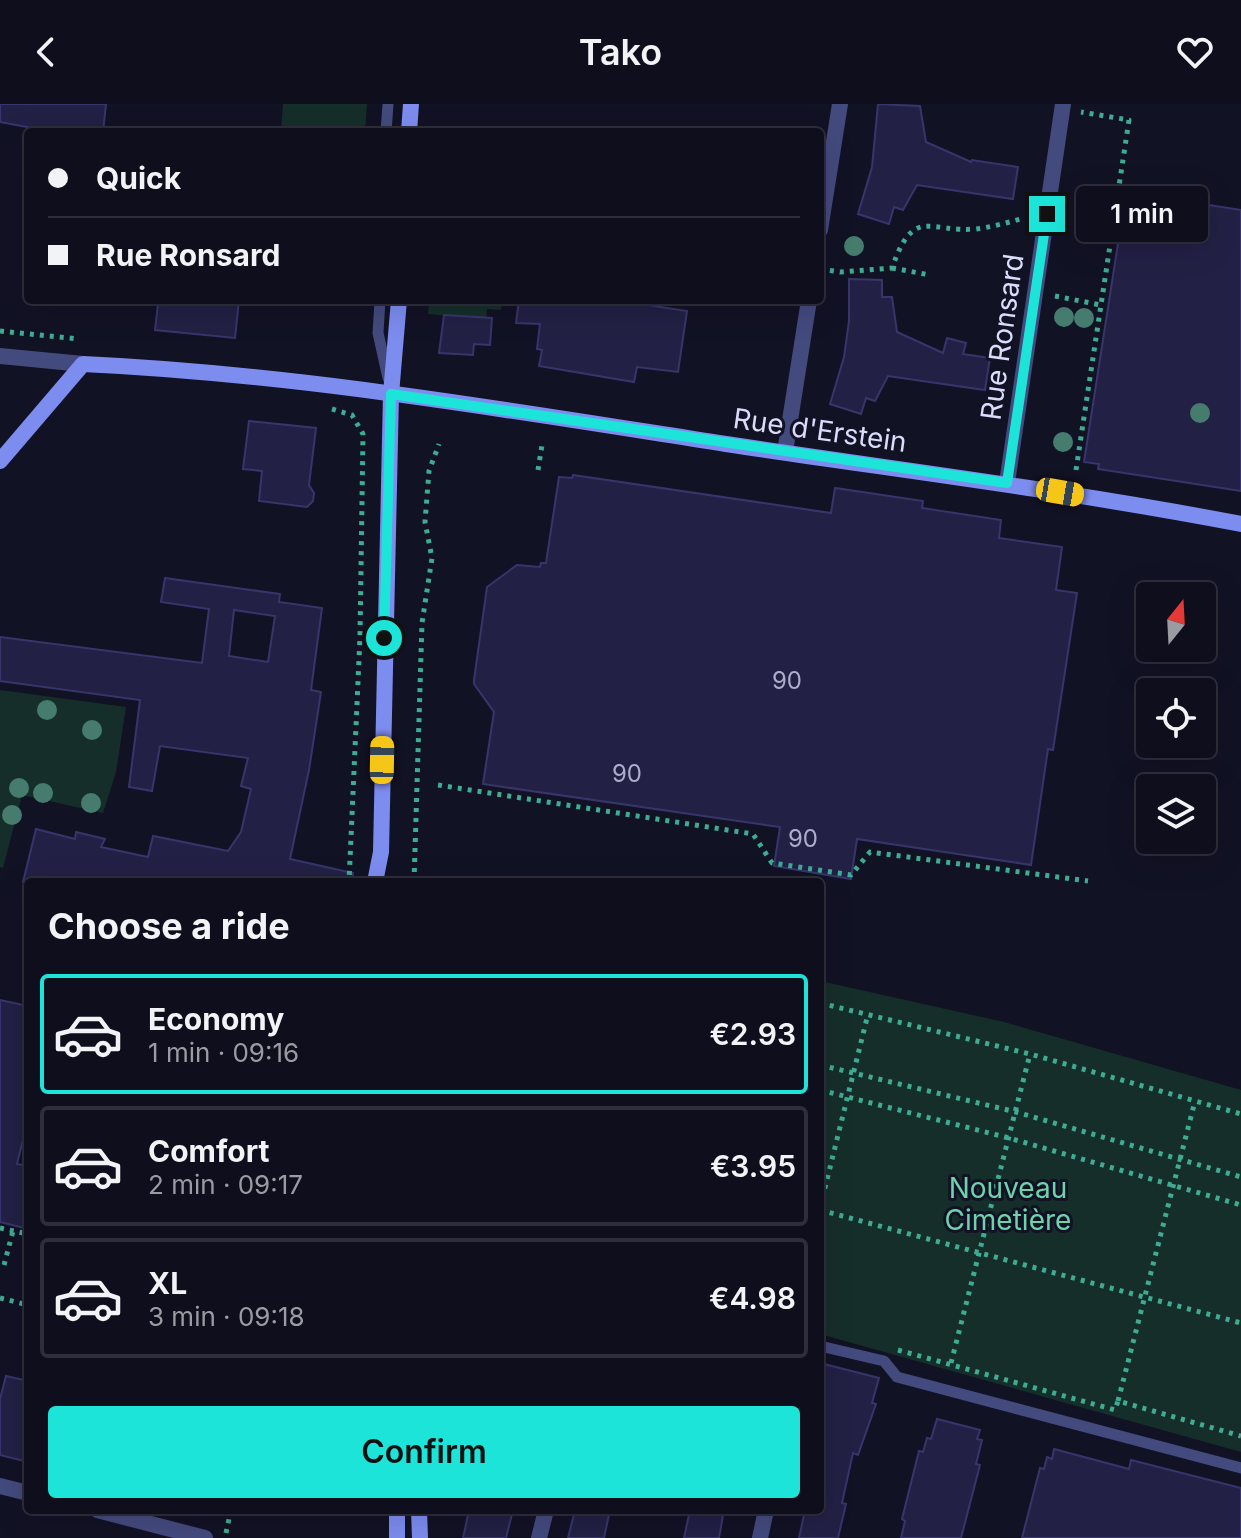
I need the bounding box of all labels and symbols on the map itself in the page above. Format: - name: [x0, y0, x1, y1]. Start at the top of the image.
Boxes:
- callout: 1 min: [1075, 186, 1207, 242]
- route end: [1029, 196, 1065, 232]
- street label: Rue Ronsard: [974, 252, 1030, 422]
- street label: Rue d'Erstein: [731, 401, 909, 459]
- car: [1034, 476, 1086, 508]
- north arrow: [1136, 582, 1216, 662]
- route start: [366, 620, 402, 656]
- house number: 90: [772, 666, 802, 695]
- car: [370, 736, 394, 784]
- house number: 90: [612, 759, 642, 788]
- house number: 90: [788, 824, 818, 853]
- park label: Nouveau Cimetière: [945, 1171, 1071, 1237]

